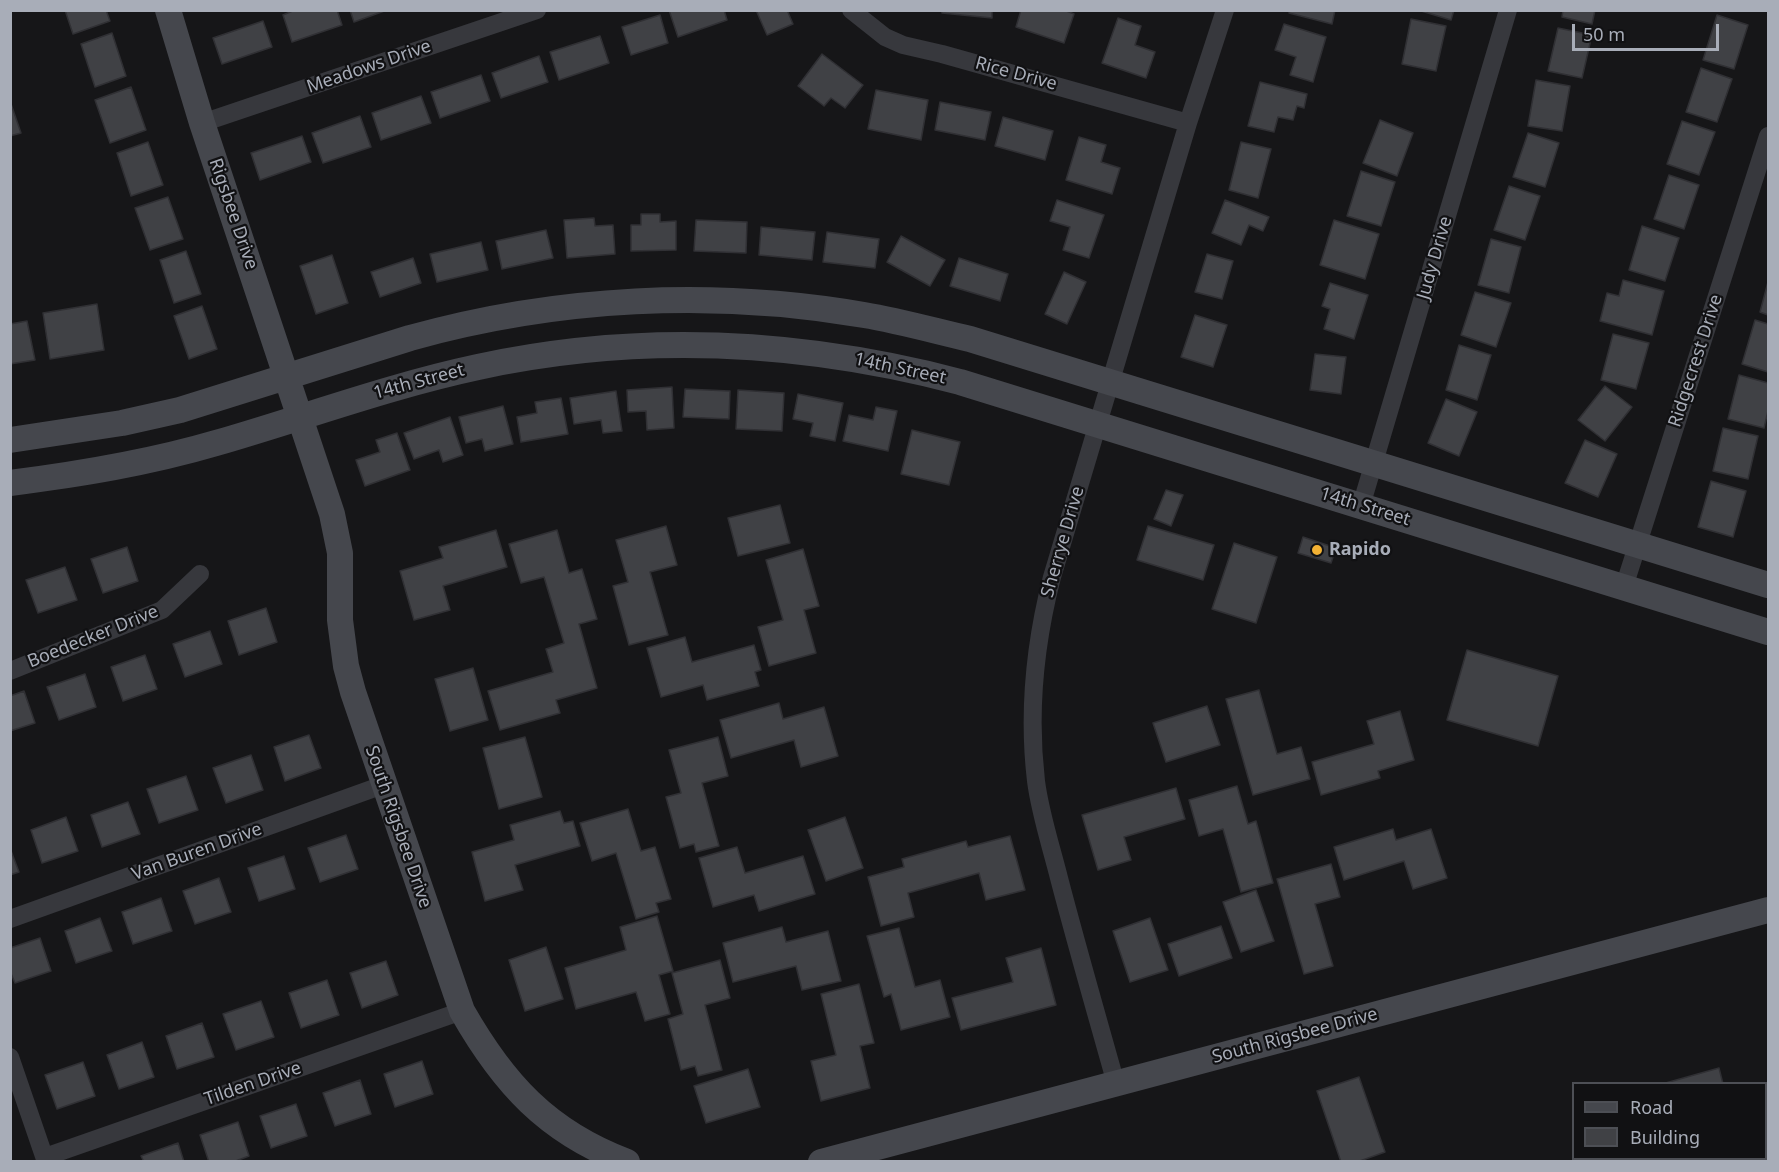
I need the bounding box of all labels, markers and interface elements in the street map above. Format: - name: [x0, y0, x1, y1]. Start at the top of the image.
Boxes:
- scale bar: [1575, 12, 1722, 50]
- text: 50 m: [1583, 22, 1625, 46]
- street label: Meadows Drive: [304, 36, 434, 98]
- street label: Rice Drive: [973, 53, 1059, 95]
- street label: Rigsbee Drive: [204, 156, 262, 272]
- street label: Judy Drive: [1413, 214, 1457, 302]
- street label: Ridgecrest Drive: [1664, 292, 1728, 430]
- street label: 14th Street: [852, 349, 948, 389]
- street label: 14th Street: [371, 360, 467, 404]
- street label: 14th Street: [1317, 483, 1413, 531]
- street label: Sherrye Drive: [1037, 484, 1089, 600]
- place label: Rapido: [1329, 539, 1391, 561]
- marker: Rapido: [1310, 543, 1324, 557]
- street label: Boedecker Drive: [25, 601, 161, 673]
- street label: South Rigsbee Drive: [360, 743, 436, 911]
- street label: Van Buren Drive: [129, 818, 265, 886]
- street label: South Rigsbee Drive: [1210, 1004, 1380, 1068]
- street label: Tilden Drive: [202, 1057, 304, 1111]
- legend: [1572, 1082, 1767, 1160]
- text: Road: [1630, 1095, 1673, 1119]
- text: Building: [1630, 1125, 1700, 1149]

